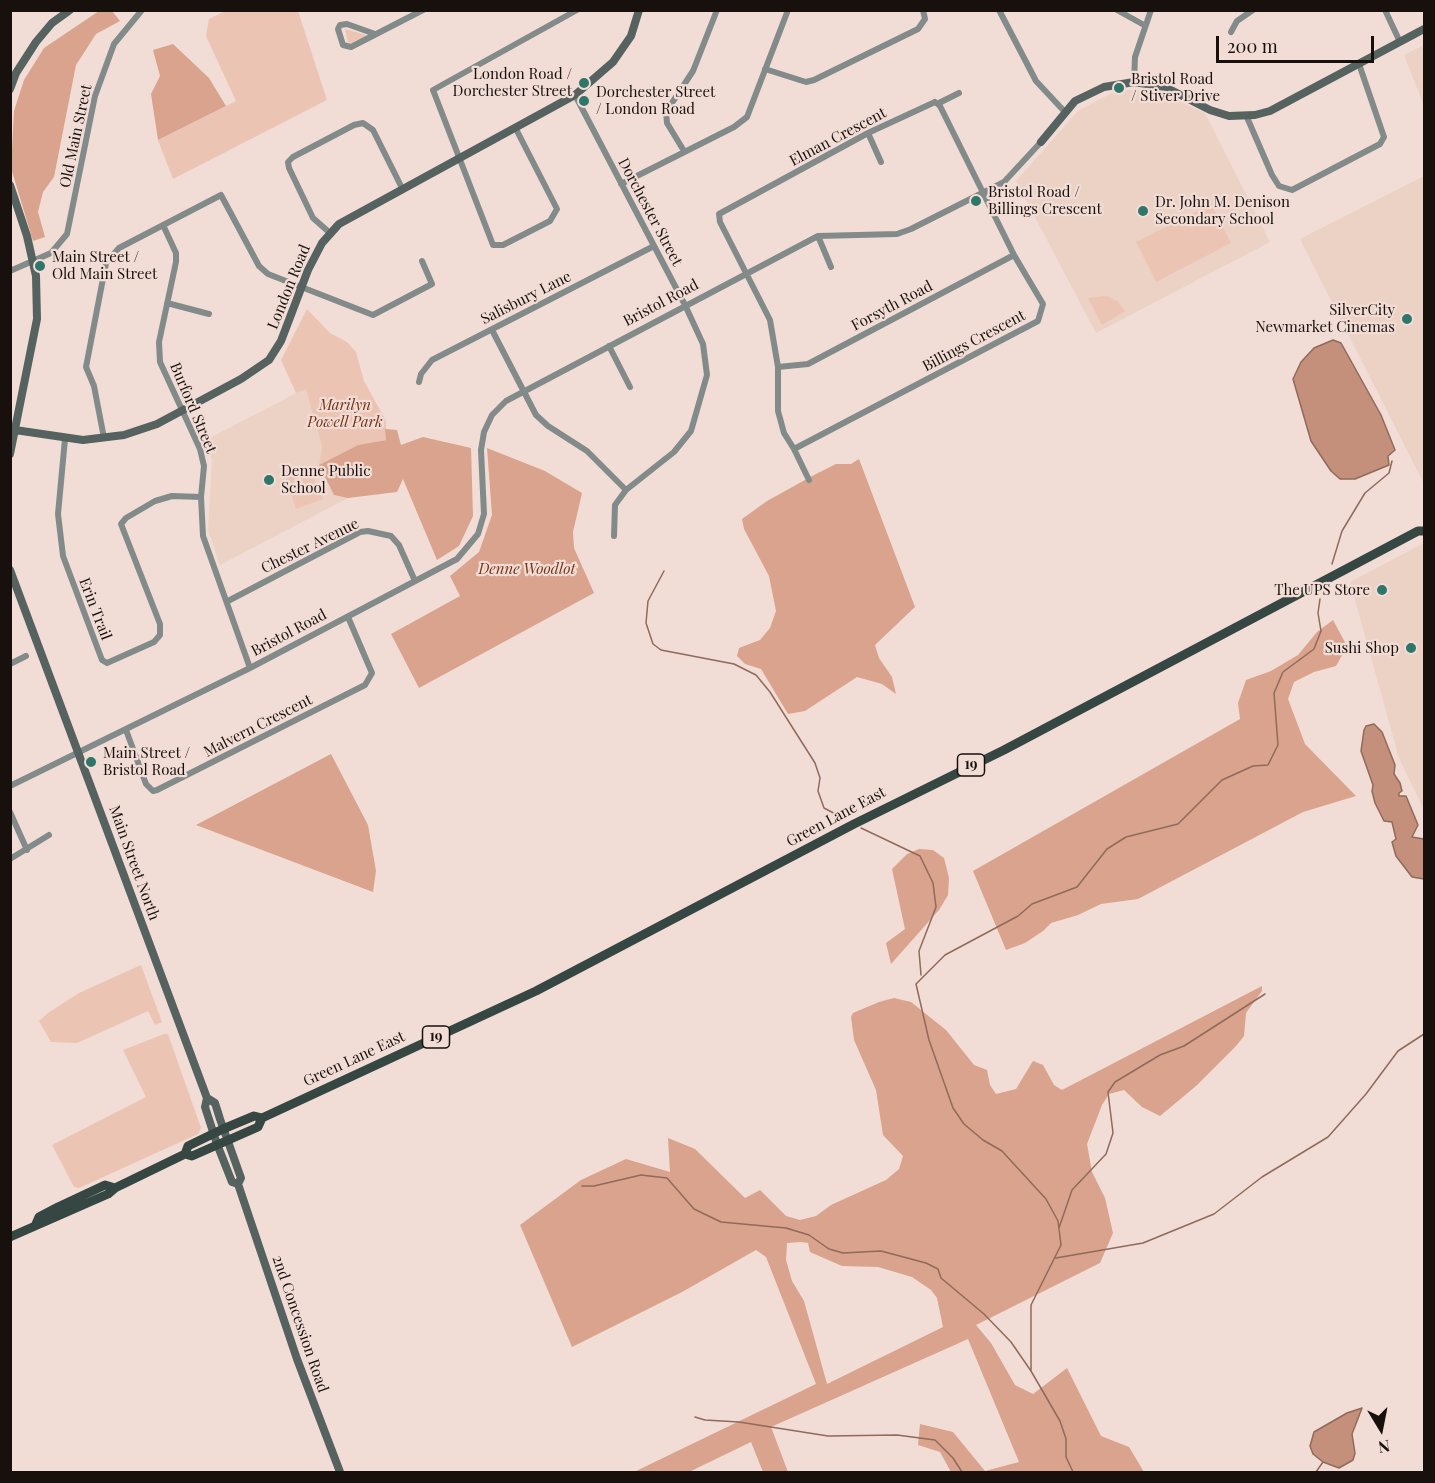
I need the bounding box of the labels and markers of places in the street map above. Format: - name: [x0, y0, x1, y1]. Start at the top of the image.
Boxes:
- place label: London Road / Dorchester Street: [453, 65, 572, 100]
- place label: Bristol Road / Stiver Drive: [1131, 70, 1220, 105]
- marker: London Road / Dorchester Street: [577, 76, 591, 90]
- marker: Bristol Road / Stiver Drive: [1112, 81, 1126, 95]
- place label: Dorchester Street / London Road: [596, 83, 715, 118]
- marker: Dorchester Street / London Road: [577, 94, 591, 108]
- place label: Bristol Road / Billings Crescent: [988, 183, 1102, 218]
- place label: Dr. John M. Denison Secondary School: [1155, 193, 1290, 228]
- marker: Bristol Road / Billings Crescent: [969, 194, 983, 208]
- marker: Dr. John M. Denison Secondary School: [1136, 204, 1150, 218]
- place label: Main Street / Old Main Street: [52, 248, 157, 283]
- marker: Main Street / Old Main Street: [33, 259, 47, 273]
- place label: SilverCity Newmarket Cinemas: [1255, 301, 1395, 336]
- marker: SilverCity Newmarket Cinemas: [1400, 312, 1414, 326]
- place label: Denne Public School: [281, 462, 370, 497]
- marker: Denne Public School: [262, 473, 276, 487]
- place label: The UPS Store: [1274, 581, 1370, 599]
- marker: The UPS Store: [1375, 583, 1389, 597]
- place label: Sushi Shop: [1325, 639, 1399, 657]
- marker: Sushi Shop: [1404, 641, 1418, 655]
- place label: Main Street / Bristol Road: [103, 744, 190, 779]
- marker: Main Street / Bristol Road: [84, 755, 98, 769]

